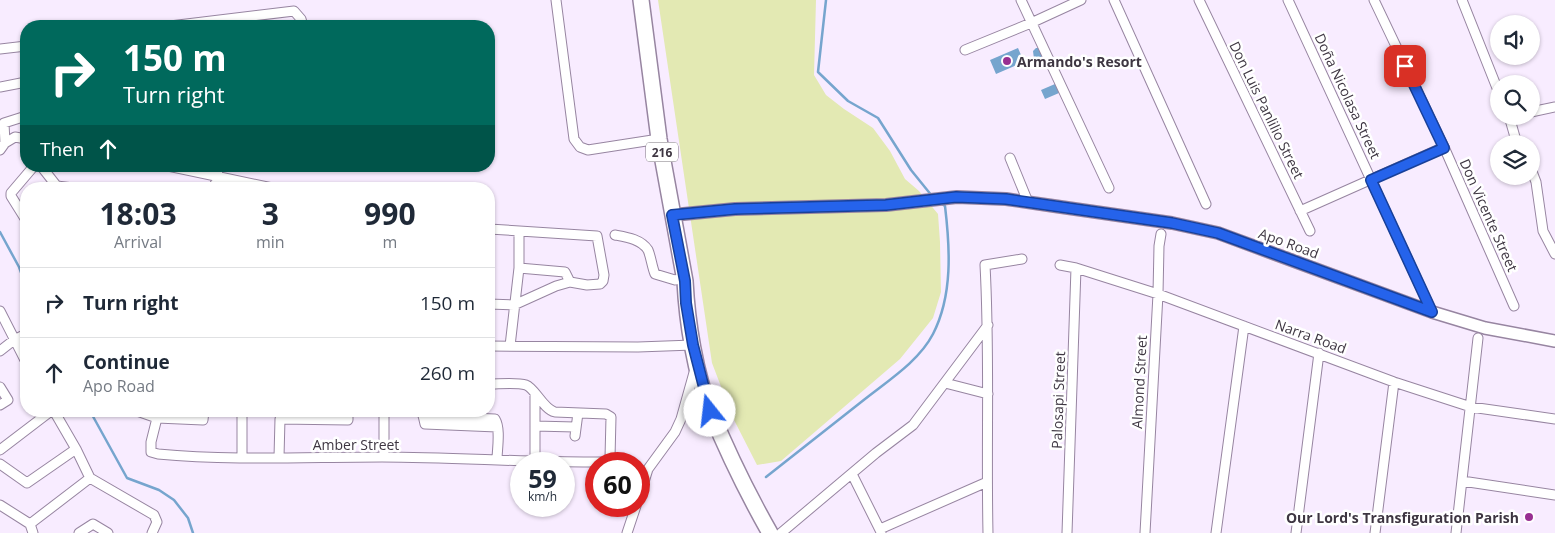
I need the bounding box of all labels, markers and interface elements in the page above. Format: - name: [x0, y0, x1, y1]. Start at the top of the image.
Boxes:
- map controls: [1490, 15, 1540, 185]
- button: sound: [1490, 15, 1540, 65]
- street label: Doña Nicolasa Street: [1311, 30, 1385, 162]
- text: 150 m: [123, 34, 227, 81]
- street label: Don Luis Panlilio Street: [1225, 38, 1309, 182]
- icon: right: [40, 40, 105, 105]
- pin: [1384, 45, 1426, 87]
- place label: Armando's Resort: [1017, 52, 1142, 71]
- icon: arrive: [1391, 52, 1419, 80]
- marker: Armando's Resort: [1001, 55, 1013, 67]
- button: search: [1490, 75, 1540, 125]
- text: Turn right: [123, 79, 225, 109]
- icon: ahead: [94, 135, 122, 163]
- button: layers: [1490, 135, 1540, 185]
- text: Then: [40, 136, 84, 162]
- road number: 216: [646, 142, 678, 162]
- street label: Don Vicente Street: [1456, 156, 1522, 274]
- text: 18:03: [99, 193, 177, 234]
- text: 3: [262, 193, 279, 234]
- text: 990: [364, 193, 416, 234]
- street label: Apo Road: [1256, 223, 1322, 263]
- text: Arrival: [114, 231, 162, 253]
- text: min: [256, 231, 285, 253]
- text: m: [382, 231, 397, 253]
- icon: right: [40, 289, 68, 317]
- text: Turn right: [83, 290, 178, 316]
- text: 150 m: [420, 290, 475, 316]
- street label: Narra Road: [1273, 314, 1349, 358]
- street label: Almond Street: [1127, 335, 1151, 429]
- text: Continue: [83, 349, 170, 375]
- street label: Palosapi Street: [1047, 351, 1069, 449]
- icon: ahead: [40, 359, 68, 387]
- text: 260 m: [420, 360, 475, 386]
- text: Apo Road: [83, 375, 155, 397]
- position arrow: [683, 384, 735, 436]
- street label: Amber Street: [313, 435, 399, 454]
- speed limit sign: 60: [585, 452, 650, 517]
- text: 59: [528, 461, 557, 495]
- text: km/h: [528, 488, 557, 505]
- place label: Our Lord's Transfiguration Parish: [1286, 508, 1519, 527]
- marker: Our Lord's Transfiguration Parish: [1523, 511, 1535, 523]

